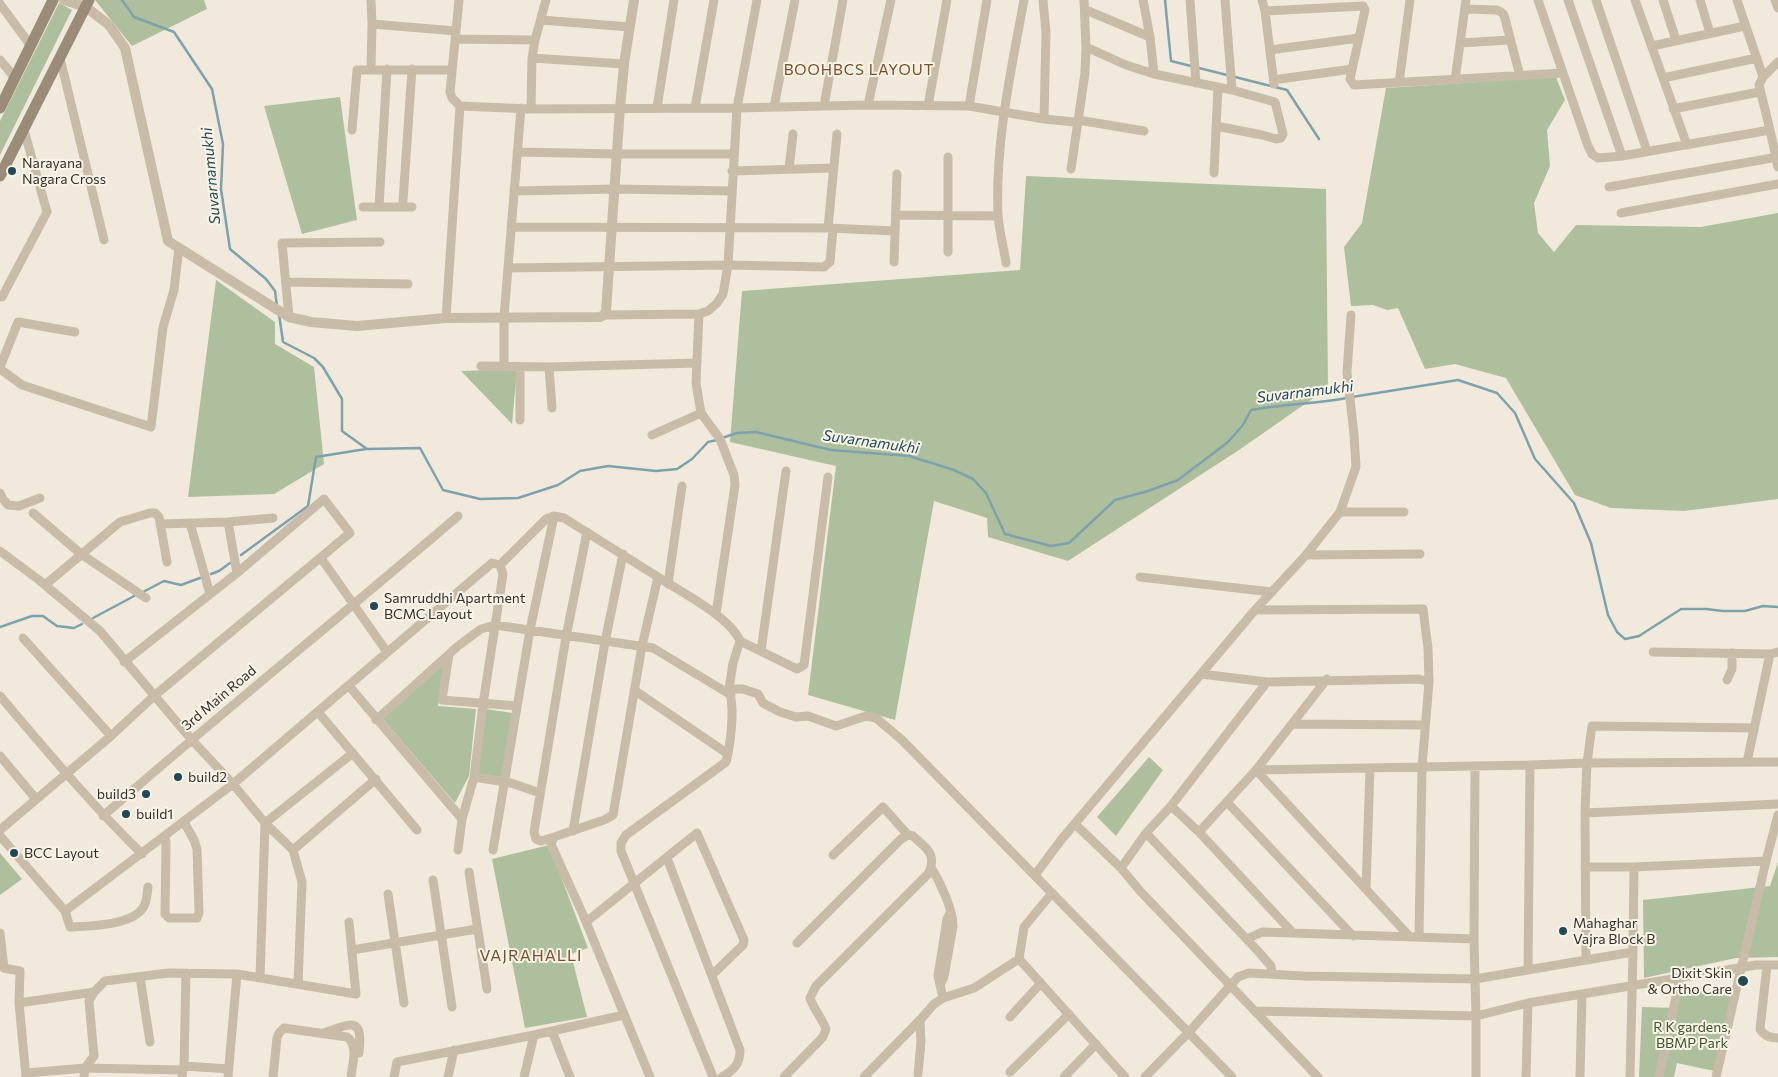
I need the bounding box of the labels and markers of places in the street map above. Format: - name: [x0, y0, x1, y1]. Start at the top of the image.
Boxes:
- place label: Narayana Nagara Cross: [22, 155, 106, 188]
- marker: Narayana Nagara Cross: [6, 165, 18, 177]
- place label: Samruddhi Apartment BCMC Layout: [384, 590, 526, 622]
- marker: Samruddhi Apartment BCMC Layout: [368, 600, 380, 612]
- place label: build2: [188, 769, 227, 785]
- marker: build2: [172, 771, 184, 783]
- place label: build3: [97, 786, 136, 802]
- marker: build3: [140, 788, 152, 800]
- place label: build1: [136, 806, 173, 822]
- marker: build1: [120, 808, 132, 820]
- place label: BCC Layout: [24, 845, 99, 861]
- marker: BCC Layout: [8, 847, 20, 859]
- place label: Mahaghar Vajra Block B: [1573, 915, 1655, 948]
- marker: Mahaghar Vajra Block B: [1557, 925, 1569, 937]
- place label: Dixit Skin & Ortho Care: [1648, 965, 1732, 998]
- marker: Dixit Skin & Ortho Care: [1736, 974, 1750, 988]

